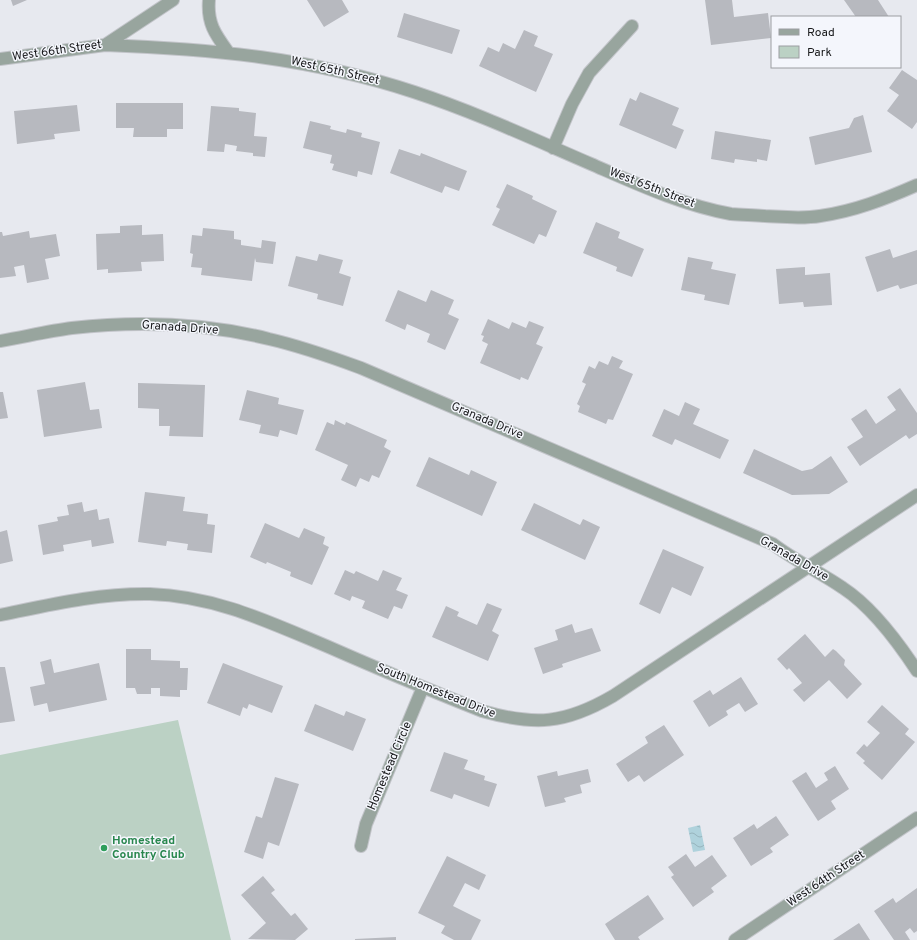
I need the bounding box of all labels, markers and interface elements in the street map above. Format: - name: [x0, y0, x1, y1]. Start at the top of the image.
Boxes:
- legend: [771, 16, 901, 68]
- text: Road: [807, 25, 835, 41]
- street label: West 66th Street: [11, 37, 103, 65]
- text: Park: [807, 45, 832, 61]
- street label: West 65th Street: [289, 53, 381, 89]
- street label: West 65th Street: [607, 164, 697, 212]
- street label: Granada Drive: [141, 317, 219, 339]
- street label: Granada Drive: [449, 399, 525, 443]
- street label: Granada Drive: [757, 533, 831, 585]
- street label: South Homestead Drive: [374, 660, 498, 722]
- street label: Homestead Circle: [364, 719, 416, 813]
- place label: Homestead Country Club: [112, 833, 185, 863]
- marker: Homestead Country Club: [99, 843, 109, 853]
- street label: West 64th Street: [784, 847, 868, 911]

